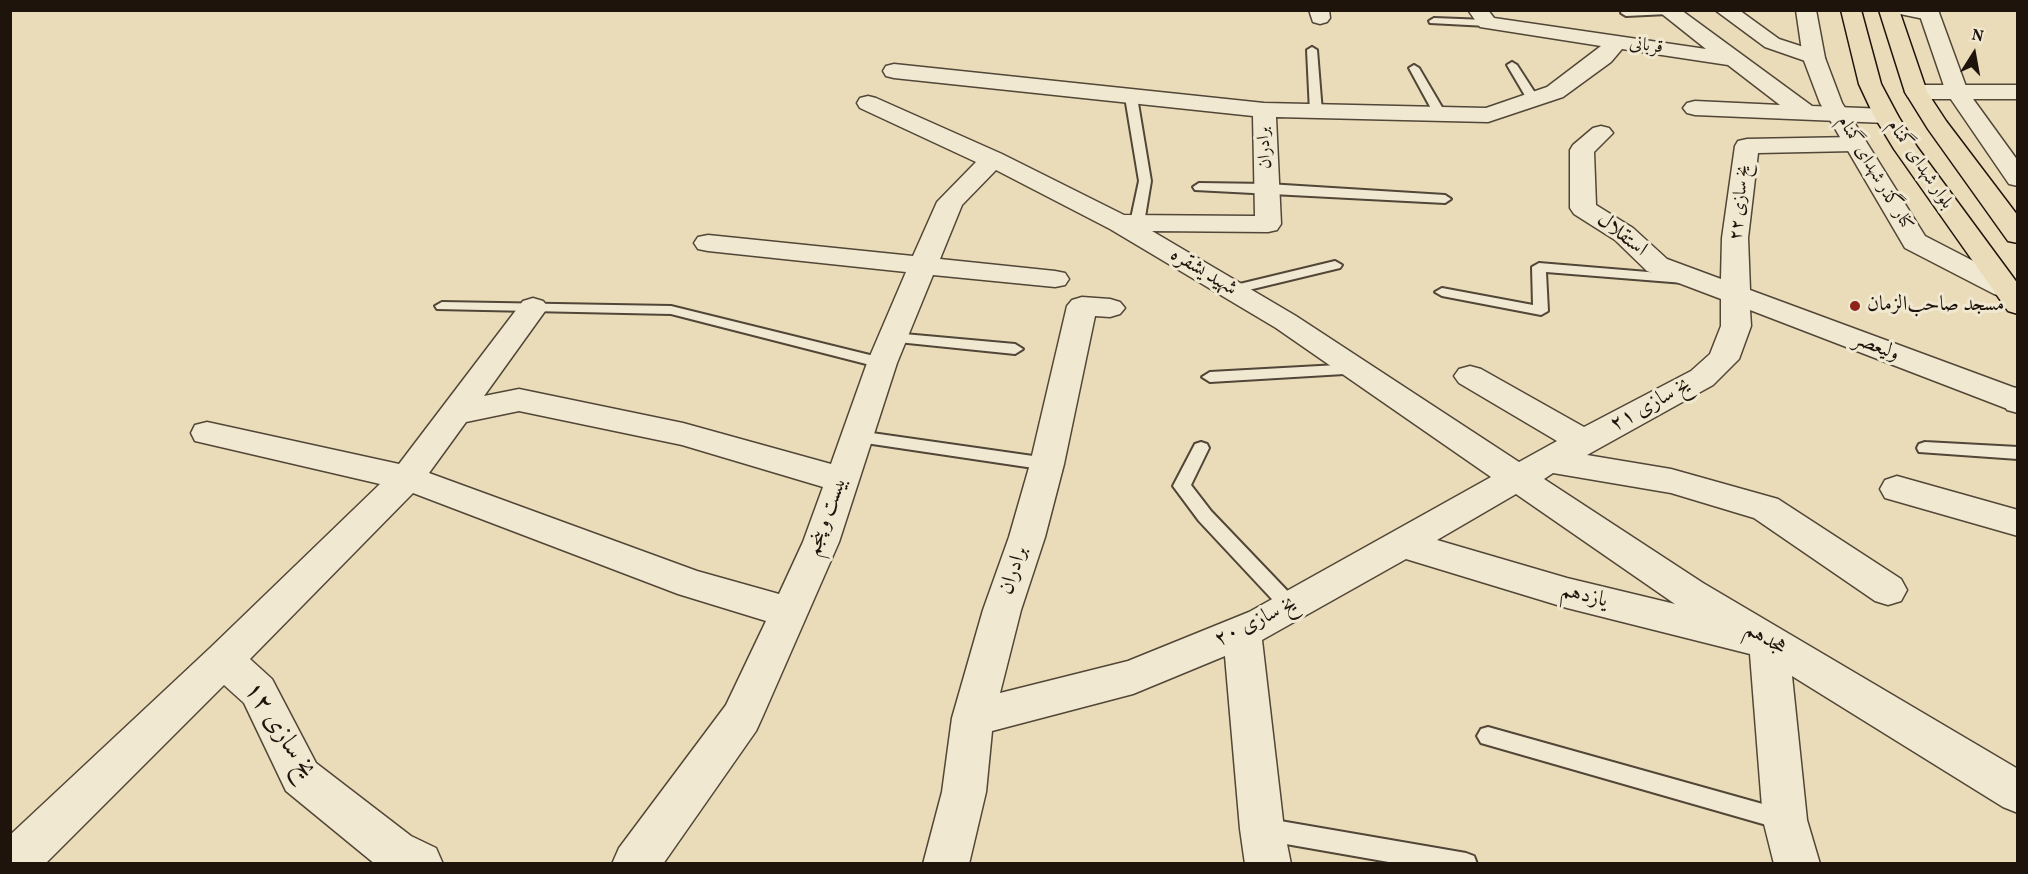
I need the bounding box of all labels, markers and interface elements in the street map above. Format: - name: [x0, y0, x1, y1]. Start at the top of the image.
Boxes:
- north arrow: [1944, 24, 2004, 84]
- text: N: [1970, 24, 1985, 48]
- street label: قربانی: [1628, 34, 1664, 60]
- street label: کنار گذر شهدای گمنام: [1831, 113, 1917, 235]
- street label: بلوار شهدای گمنام: [1881, 116, 1957, 214]
- street label: برادران: [1254, 126, 1278, 170]
- street label: یخ سازی ۲۲: [1726, 164, 1756, 242]
- street label: استقلال: [1591, 209, 1651, 263]
- street label: شهید یشقره: [1165, 243, 1241, 303]
- place label: مسجد صاحب‌الزمان: [1867, 293, 2004, 319]
- marker: مسجد صاحب‌الزمان: [1848, 299, 1862, 313]
- street label: ولیعصر: [1849, 328, 1903, 368]
- street label: یخ سازی ۲۱: [1607, 374, 1695, 438]
- street label: بیست و پنجم: [802, 474, 854, 560]
- street label: برادران: [995, 544, 1035, 598]
- street label: یازدهم: [1558, 579, 1610, 615]
- street label: یخ سازی ۲۰: [1211, 592, 1301, 654]
- street label: هجدهم: [1740, 618, 1790, 662]
- street label: یخ سازی ۱۲: [235, 677, 321, 785]

